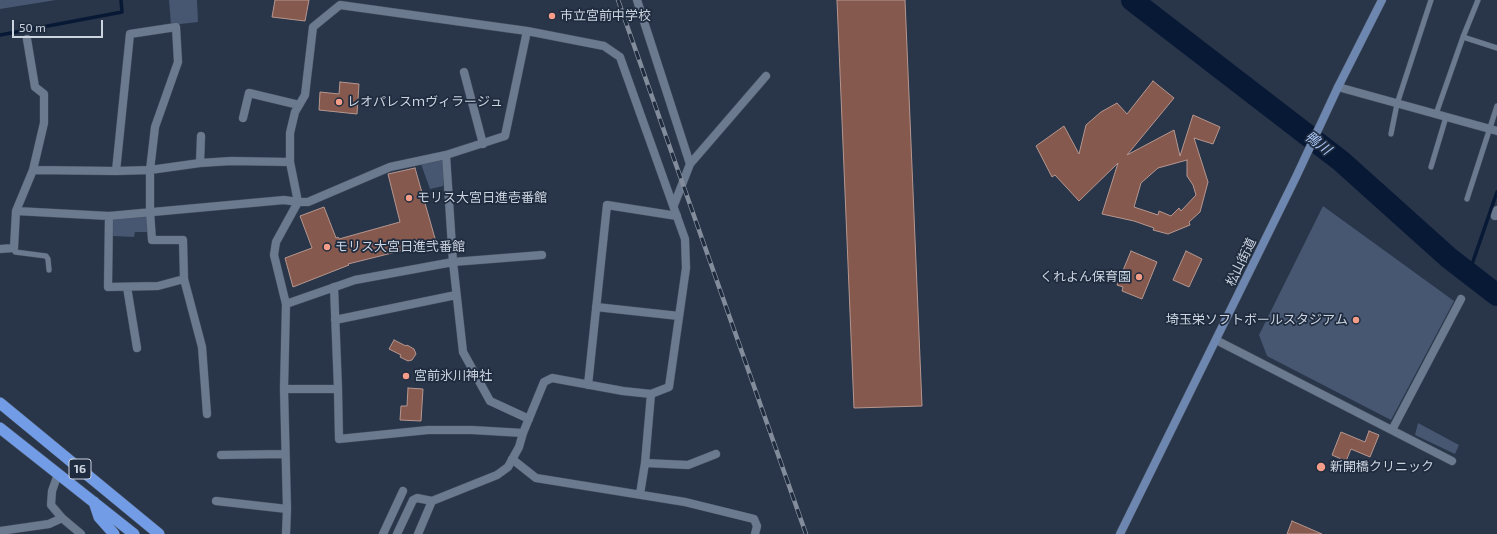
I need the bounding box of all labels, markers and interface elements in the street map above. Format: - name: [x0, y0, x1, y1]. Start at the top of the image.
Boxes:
- place label: 市立宮前中学校: [560, 8, 651, 24]
- marker: 市立宮前中学校: [547, 11, 557, 21]
- scale bar: [14, 12, 105, 38]
- text: 50 m: [19, 20, 46, 34]
- place label: レオパレスｍヴィラージュ: [347, 94, 503, 110]
- marker: レオパレスｍヴィラージュ: [334, 97, 344, 107]
- water label: 鴨川: [1302, 128, 1334, 158]
- place label: モリス大宮日進壱番館: [417, 190, 547, 206]
- marker: モリス大宮日進壱番館: [404, 193, 414, 203]
- street label: 松山街道: [1223, 235, 1259, 289]
- place label: モリス大宮日進弐番館: [335, 239, 465, 255]
- marker: モリス大宮日進弐番館: [322, 242, 332, 252]
- place label: くれよん保育園: [1040, 269, 1131, 285]
- marker: くれよん保育園: [1134, 272, 1144, 282]
- place label: 埼玉栄ソフトボールスタジアム: [1166, 312, 1348, 328]
- marker: 埼玉栄ソフトボールスタジアム: [1351, 315, 1361, 325]
- place label: 宮前氷川神社: [414, 368, 492, 384]
- marker: 宮前氷川神社: [401, 371, 411, 381]
- road number: 16: [69, 459, 91, 479]
- place label: 新開橋クリニック: [1330, 459, 1434, 475]
- marker: 新開橋クリニック: [1315, 461, 1327, 473]

